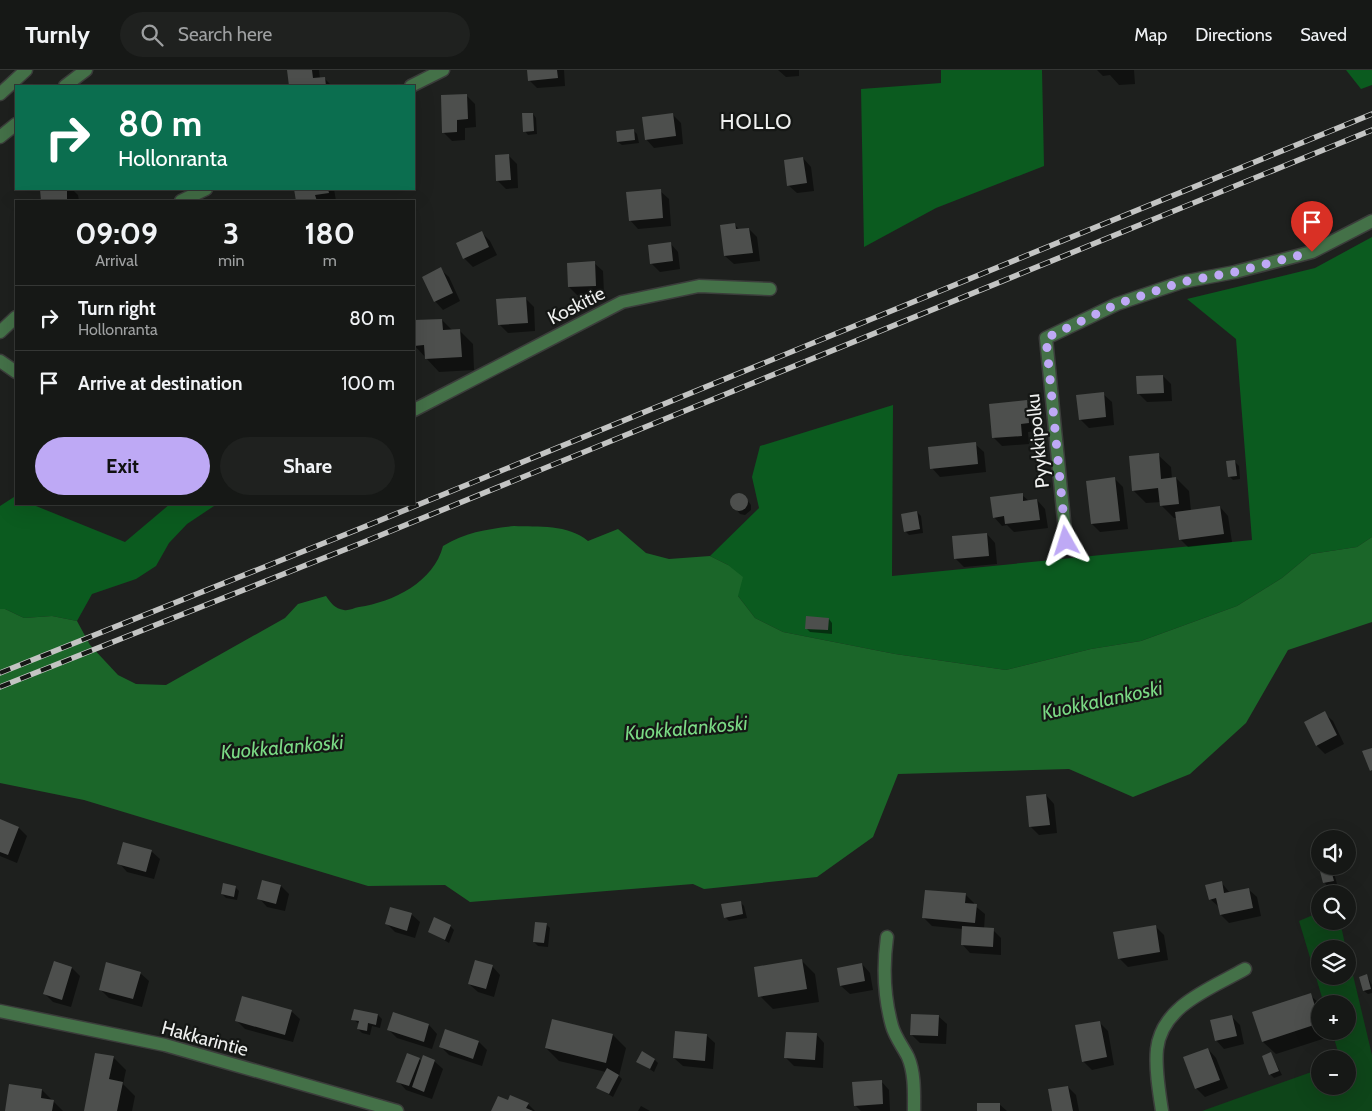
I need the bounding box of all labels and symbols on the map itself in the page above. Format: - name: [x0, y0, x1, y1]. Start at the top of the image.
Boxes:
- district label: HOLLO: [720, 109, 792, 134]
- pin: [1291, 201, 1333, 252]
- street label: Koskitie: [544, 281, 609, 330]
- street label: Pyykkipolku: [1021, 392, 1054, 489]
- position arrow: [1039, 514, 1091, 566]
- water label: Kuokkalankoski: [1039, 675, 1165, 725]
- water label: Kuokkalankoski: [624, 711, 749, 745]
- water label: Kuokkalankoski: [220, 730, 345, 764]
- street label: Hakkarintie: [159, 1016, 251, 1061]

